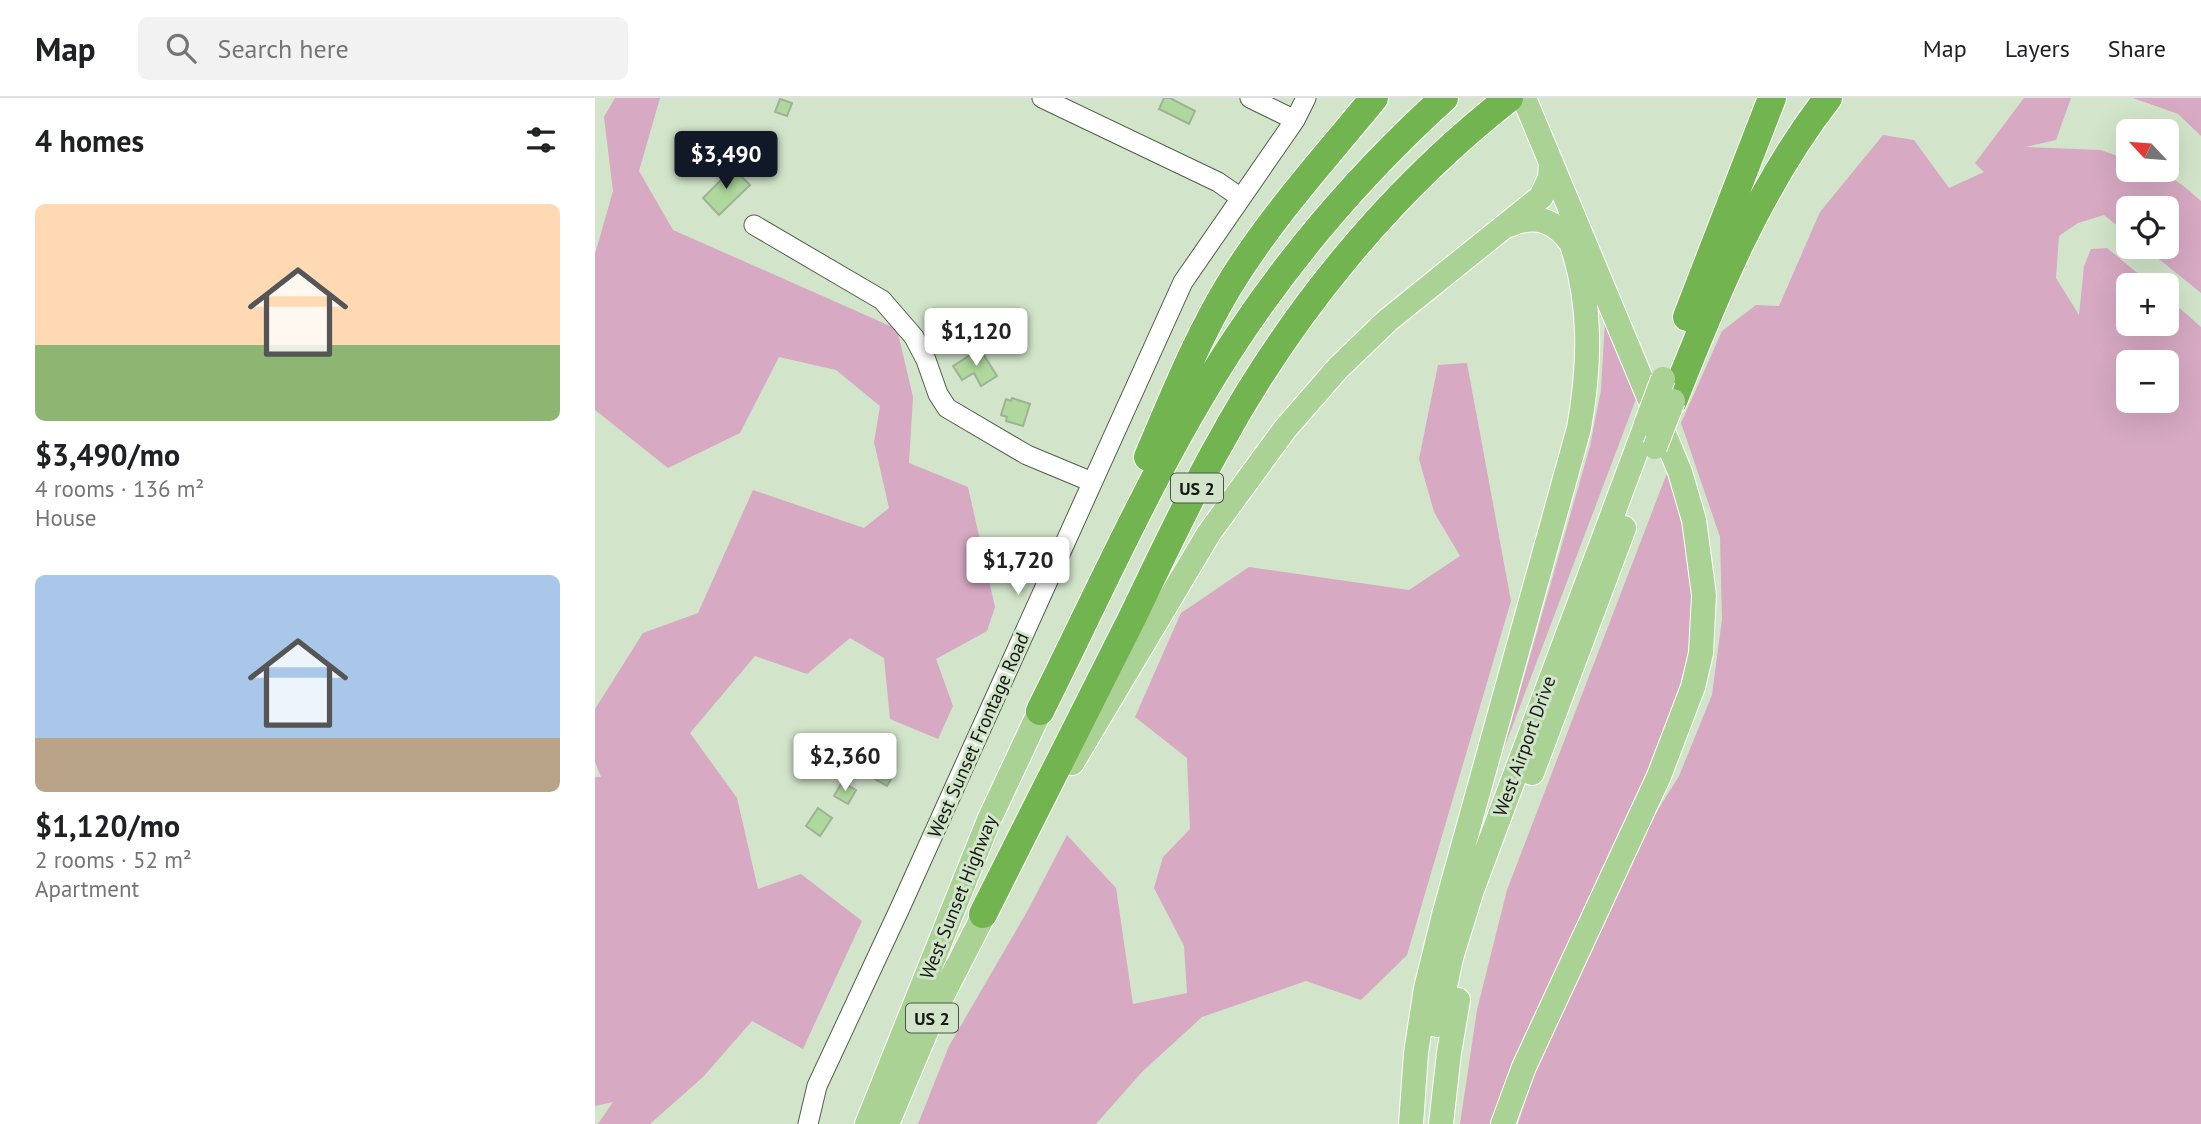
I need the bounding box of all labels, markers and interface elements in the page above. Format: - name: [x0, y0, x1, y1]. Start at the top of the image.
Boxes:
- search box: [138, 17, 628, 80]
- text: Map: [35, 27, 96, 70]
- icon: search: [162, 29, 200, 67]
- text: Search here: [218, 32, 349, 65]
- text: Map: [1923, 33, 1967, 64]
- text: Layers: [2005, 33, 2070, 64]
- text: Share: [2108, 33, 2166, 64]
- north arrow: [2116, 119, 2179, 182]
- map controls: [2116, 119, 2179, 413]
- text: 4 homes: [35, 121, 144, 160]
- icon: filters: [522, 121, 560, 159]
- pin: $3,490: [669, 132, 783, 191]
- text: $3,490: [690, 139, 762, 168]
- button: locate: [2116, 196, 2179, 259]
- icon: home: [235, 249, 361, 375]
- button: +: [2116, 273, 2179, 336]
- pin: $1,120: [919, 308, 1033, 368]
- text: $1,120: [940, 316, 1012, 345]
- button: −: [2116, 350, 2179, 413]
- text: $3,490/mo: [35, 435, 180, 474]
- text: 4 rooms · 136 m²: [35, 474, 204, 503]
- road number: US 2: [1171, 474, 1223, 502]
- text: House: [35, 503, 97, 532]
- pin: $1,720: [961, 538, 1075, 597]
- text: $1,720: [982, 545, 1054, 574]
- icon: home: [235, 620, 361, 746]
- street label: West Sunset Frontage Road: [922, 629, 1034, 841]
- street label: West Airport Drive: [1487, 672, 1561, 820]
- pin: $2,360: [788, 734, 902, 793]
- text: $2,360: [809, 741, 881, 770]
- text: $1,120/mo: [35, 806, 180, 845]
- street label: West Sunset Highway: [914, 811, 1002, 982]
- text: 2 rooms · 52 m²: [35, 845, 192, 874]
- text: Apartment: [35, 874, 139, 903]
- road number: US 2: [906, 1003, 958, 1032]

